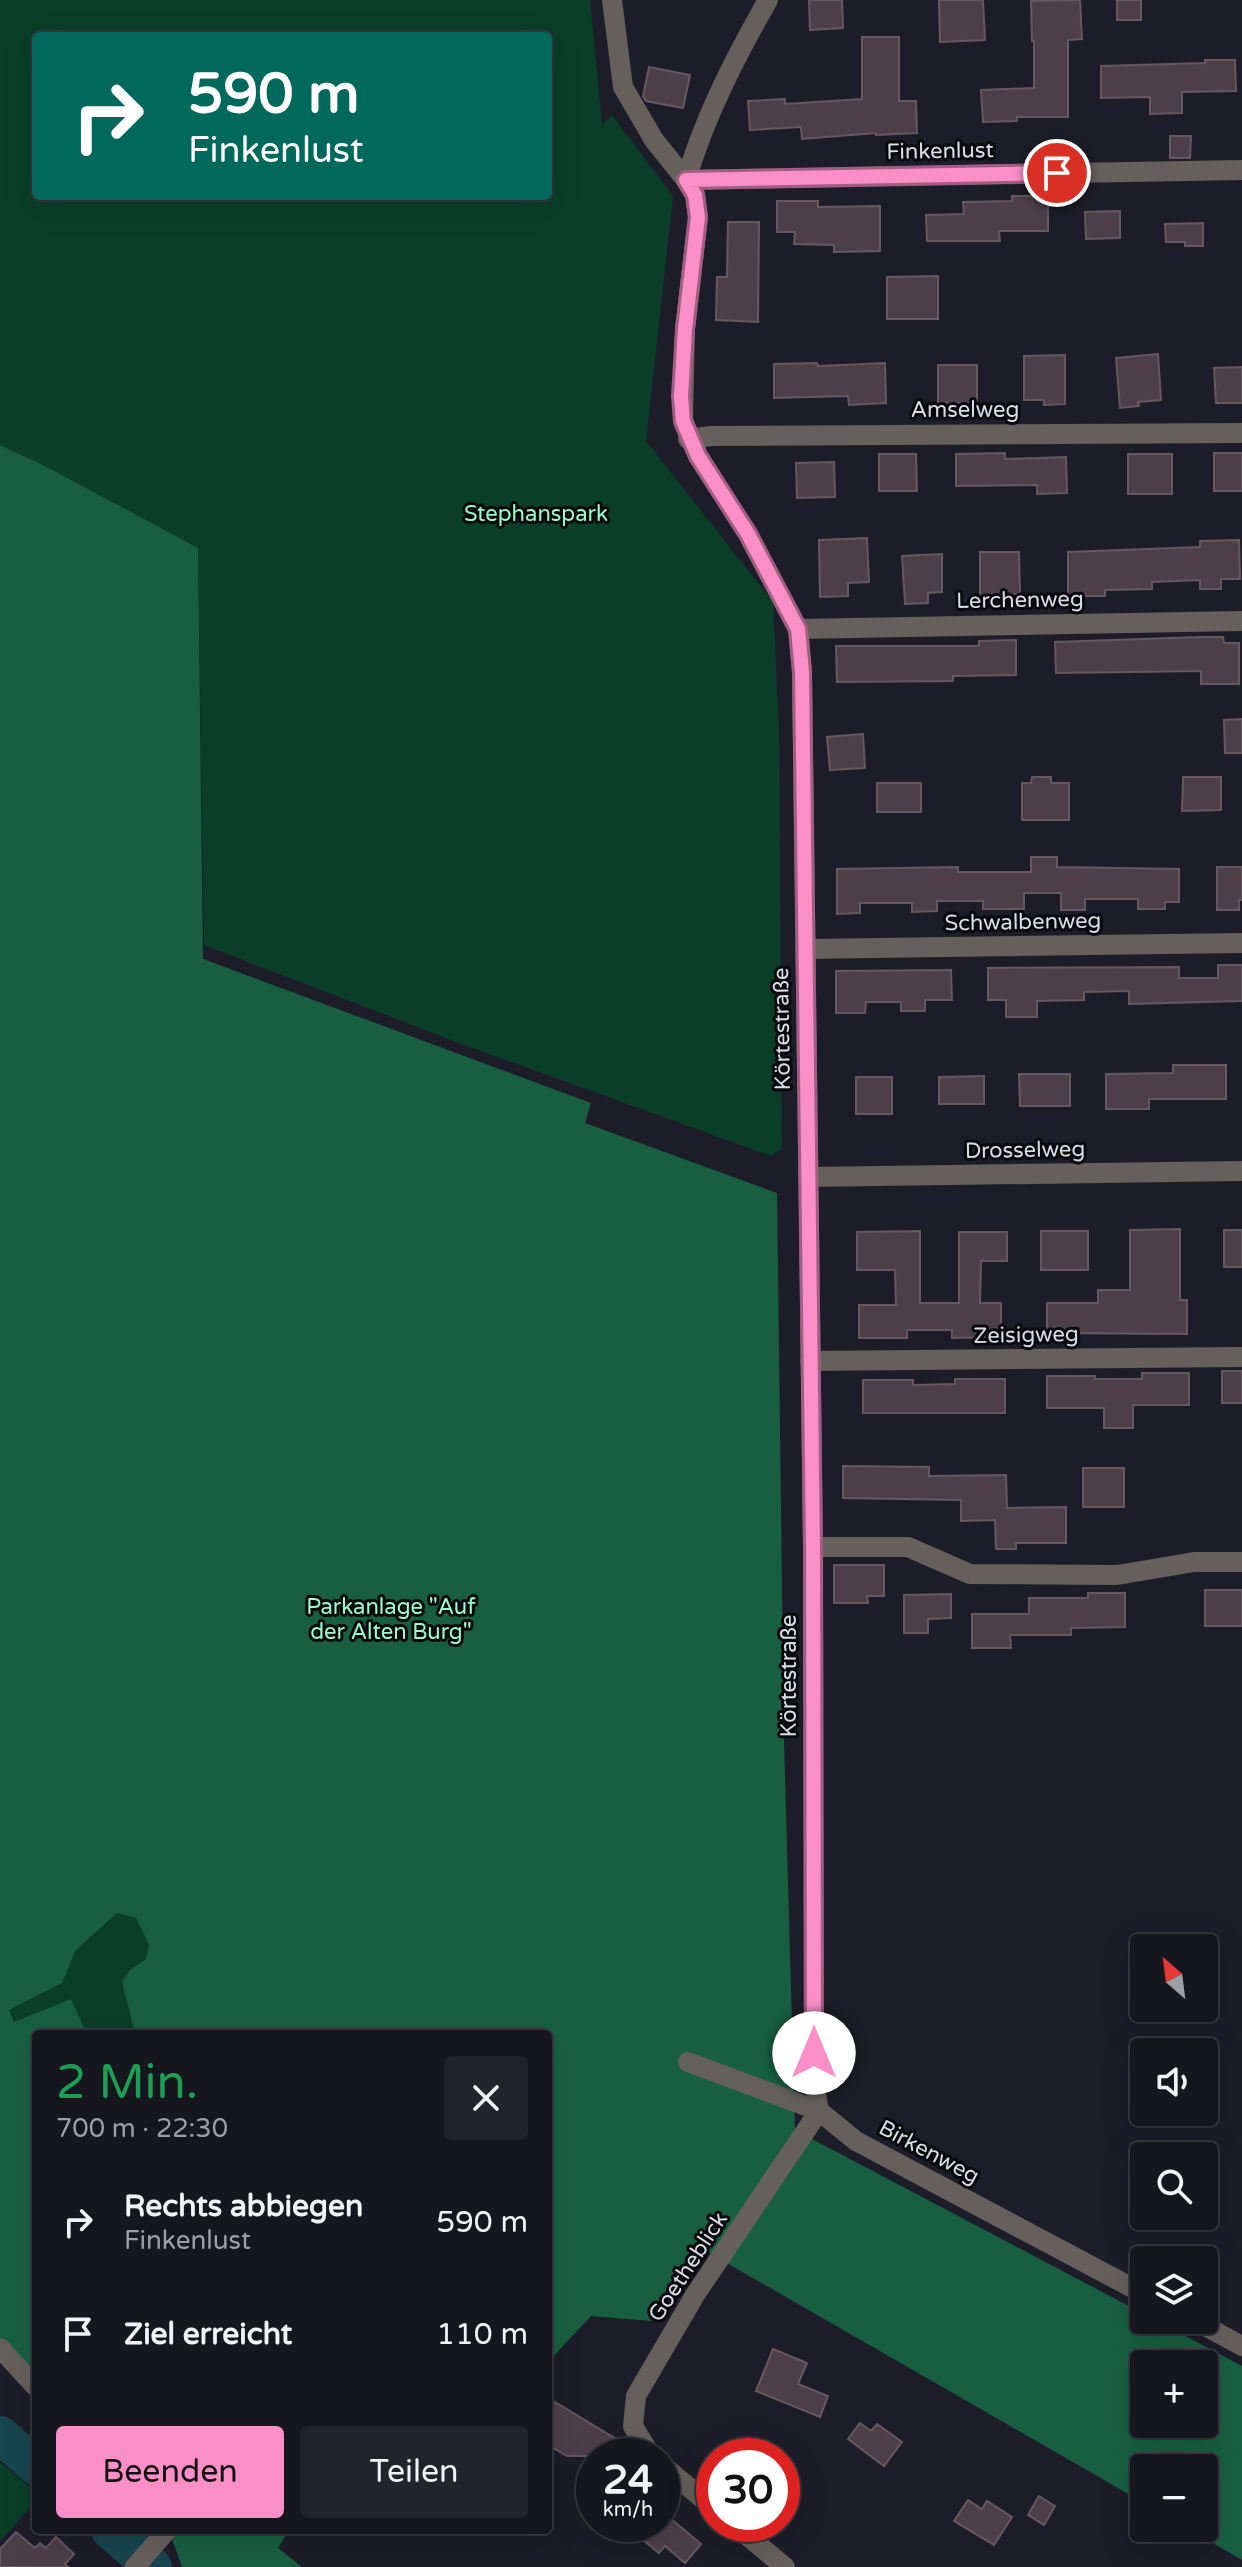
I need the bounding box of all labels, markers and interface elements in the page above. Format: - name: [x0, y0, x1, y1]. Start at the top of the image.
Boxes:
- text: 590 m: [188, 61, 359, 128]
- icon: right: [56, 64, 160, 168]
- text: Finkenlust: [188, 129, 364, 172]
- street label: Finkenlust: [886, 137, 994, 165]
- pin: [1023, 139, 1091, 207]
- icon: arrive: [1035, 151, 1079, 195]
- street label: Amselweg: [911, 397, 1019, 423]
- park label: Stephanspark: [464, 501, 608, 527]
- street label: Lerchenweg: [956, 586, 1084, 614]
- street label: Schwalbenweg: [944, 908, 1102, 936]
- street label: Körtestraße: [768, 967, 796, 1091]
- street label: Drosselweg: [965, 1136, 1085, 1164]
- street label: Zeisigweg: [973, 1321, 1079, 1349]
- park label: Parkanlage "Auf der Alten Burg": [306, 1594, 476, 1645]
- street label: Körtestraße: [776, 1615, 802, 1737]
- north arrow: [1130, 1934, 1218, 2022]
- map controls: [1130, 1934, 1218, 2542]
- position arrow: [772, 2011, 856, 2095]
- button: sound: [1130, 2038, 1218, 2126]
- text: 2 Min.: [56, 2054, 198, 2112]
- button: close: [444, 2056, 528, 2140]
- text: 700 m · 22:30: [56, 2113, 228, 2144]
- street label: Birkenweg: [874, 2115, 984, 2189]
- button: search: [1130, 2142, 1218, 2230]
- text: Rechts abbiegen: [124, 2188, 363, 2225]
- icon: right: [56, 2200, 100, 2244]
- text: 590 m: [436, 2204, 528, 2241]
- street label: Goetheblick: [643, 2207, 733, 2327]
- text: Finkenlust: [124, 2225, 251, 2256]
- button: layers: [1130, 2246, 1218, 2334]
- icon: arrive: [56, 2312, 100, 2356]
- text: Ziel erreicht: [124, 2316, 292, 2353]
- text: 110 m: [436, 2316, 528, 2353]
- button: +: [1130, 2350, 1218, 2438]
- button: Beenden: [56, 2426, 284, 2518]
- button: Teilen: [300, 2426, 528, 2518]
- speed limit sign: 30: [696, 2438, 800, 2542]
- button: −: [1130, 2454, 1218, 2542]
- text: 24: [603, 2456, 653, 2504]
- text: km/h: [603, 2498, 653, 2522]

